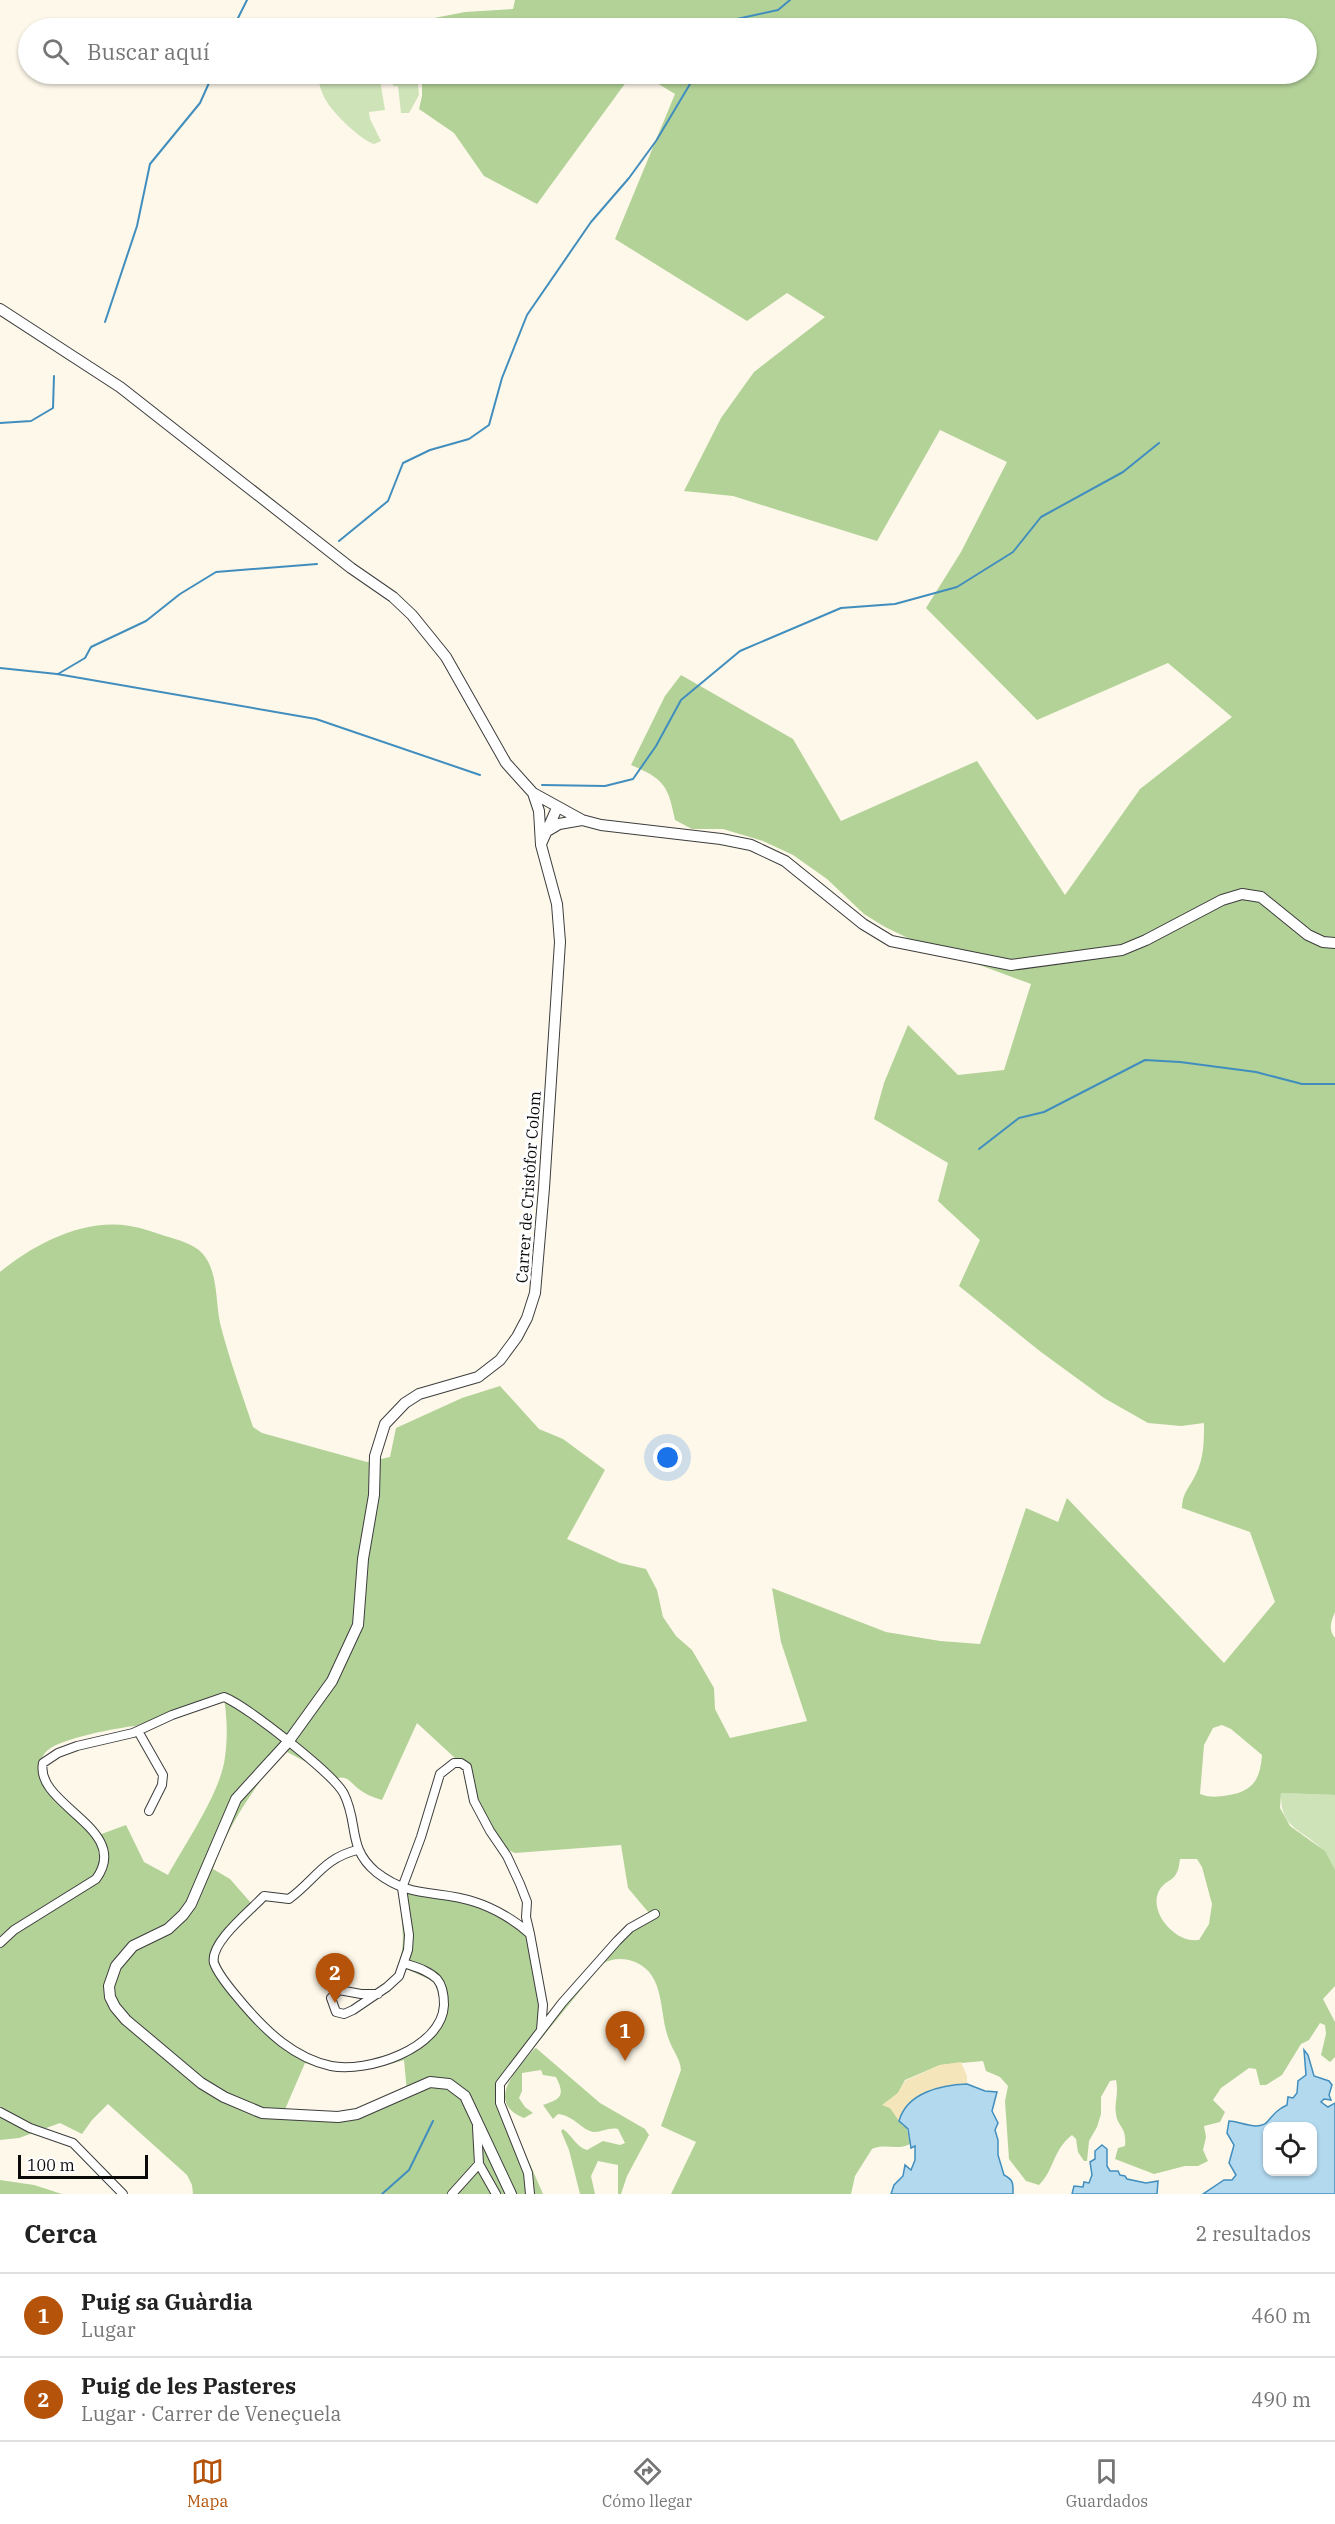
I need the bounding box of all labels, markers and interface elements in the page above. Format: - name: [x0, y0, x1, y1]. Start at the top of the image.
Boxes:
- search box: [18, 18, 1317, 84]
- icon: search: [39, 35, 72, 68]
- text: Buscar aquí: [87, 37, 210, 66]
- street label: Carrer de Cristòfor Colom: [511, 1090, 545, 1284]
- your location: [653, 1443, 682, 1472]
- pin: 2: [316, 1954, 354, 2003]
- pin: 1: [606, 2012, 644, 2061]
- map controls: [1263, 2122, 1317, 2176]
- button: locate: [1263, 2122, 1317, 2176]
- scale bar: [18, 2152, 148, 2180]
- text: 100 m: [27, 2155, 75, 2175]
- text: Cerca: [24, 2216, 97, 2250]
- text: 2 resultados: [1195, 2220, 1311, 2247]
- text: Puig sa Guàrdia: [81, 2287, 253, 2316]
- text: 1: [38, 2302, 50, 2329]
- text: 460 m: [1251, 2302, 1311, 2329]
- text: Lugar: [81, 2316, 136, 2343]
- text: Puig de les Pasteres: [81, 2371, 296, 2400]
- text: 2: [38, 2386, 50, 2413]
- text: 490 m: [1251, 2386, 1311, 2413]
- text: Lugar · Carrer de Veneçuela: [81, 2400, 341, 2427]
- tab: Mapa: [187, 2455, 228, 2511]
- tab: Cómo llegar: [602, 2455, 692, 2511]
- tab: Guardados: [1066, 2455, 1148, 2511]

